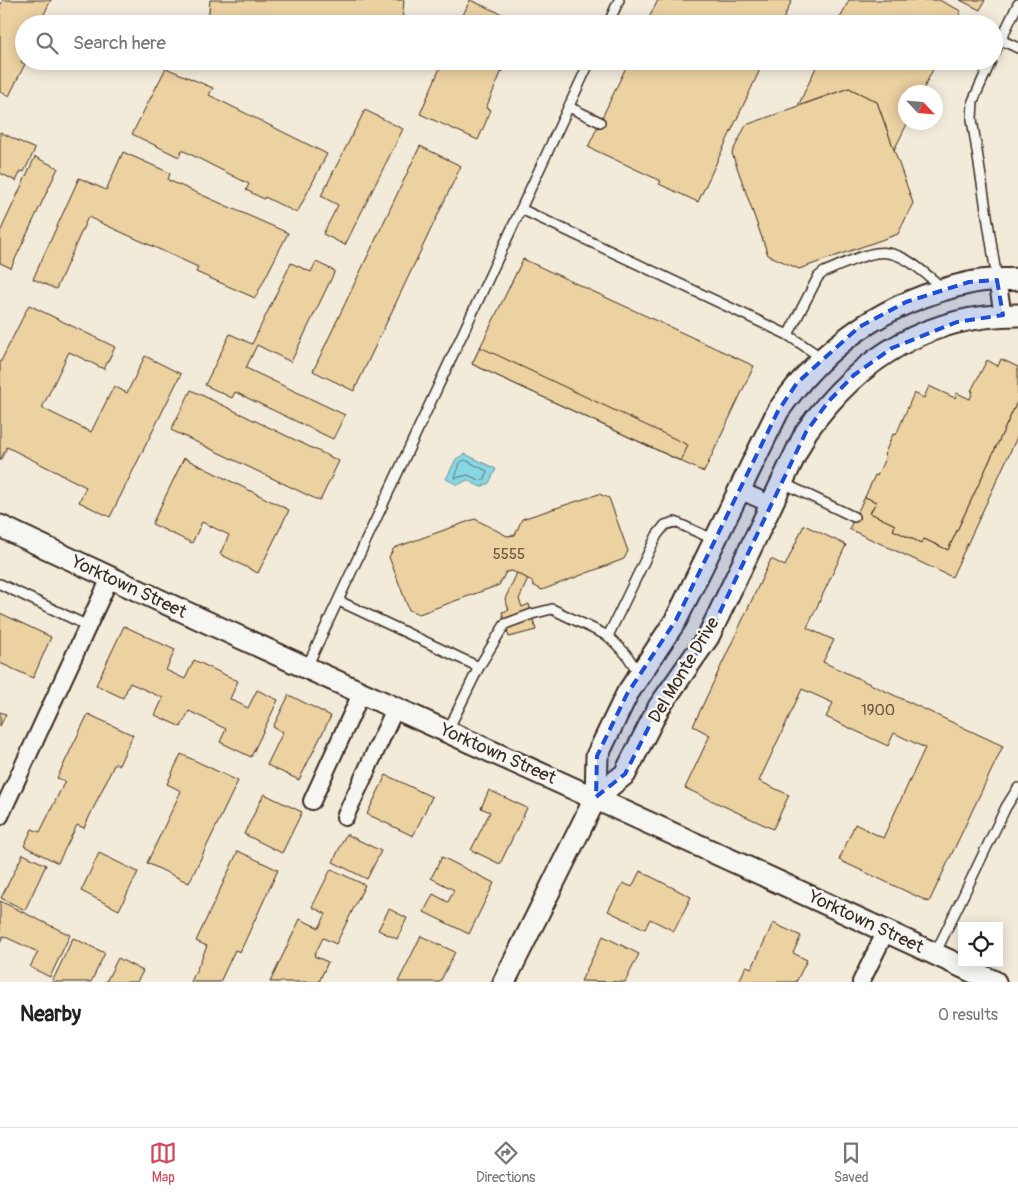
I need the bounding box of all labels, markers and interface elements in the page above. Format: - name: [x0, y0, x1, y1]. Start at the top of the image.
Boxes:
- search box: [15, 15, 1003, 70]
- icon: search: [33, 29, 61, 57]
- text: Search here: [73, 31, 166, 55]
- north arrow: [898, 85, 943, 130]
- house number: 5555: [493, 545, 525, 564]
- street label: Yorktown Street: [67, 550, 191, 624]
- street label: Del Monte Drive: [643, 613, 725, 727]
- house number: 1900: [861, 701, 895, 720]
- street label: Yorktown Street: [436, 718, 560, 790]
- street label: Yorktown Street: [804, 885, 928, 959]
- map controls: [958, 922, 1003, 967]
- button: locate: [958, 922, 1003, 967]
- text: Nearby: [20, 1001, 81, 1028]
- text: 0 results: [938, 1005, 998, 1025]
- tab: Map: [149, 1139, 177, 1186]
- tab: Directions: [476, 1139, 535, 1186]
- tab: Saved: [834, 1139, 869, 1186]

